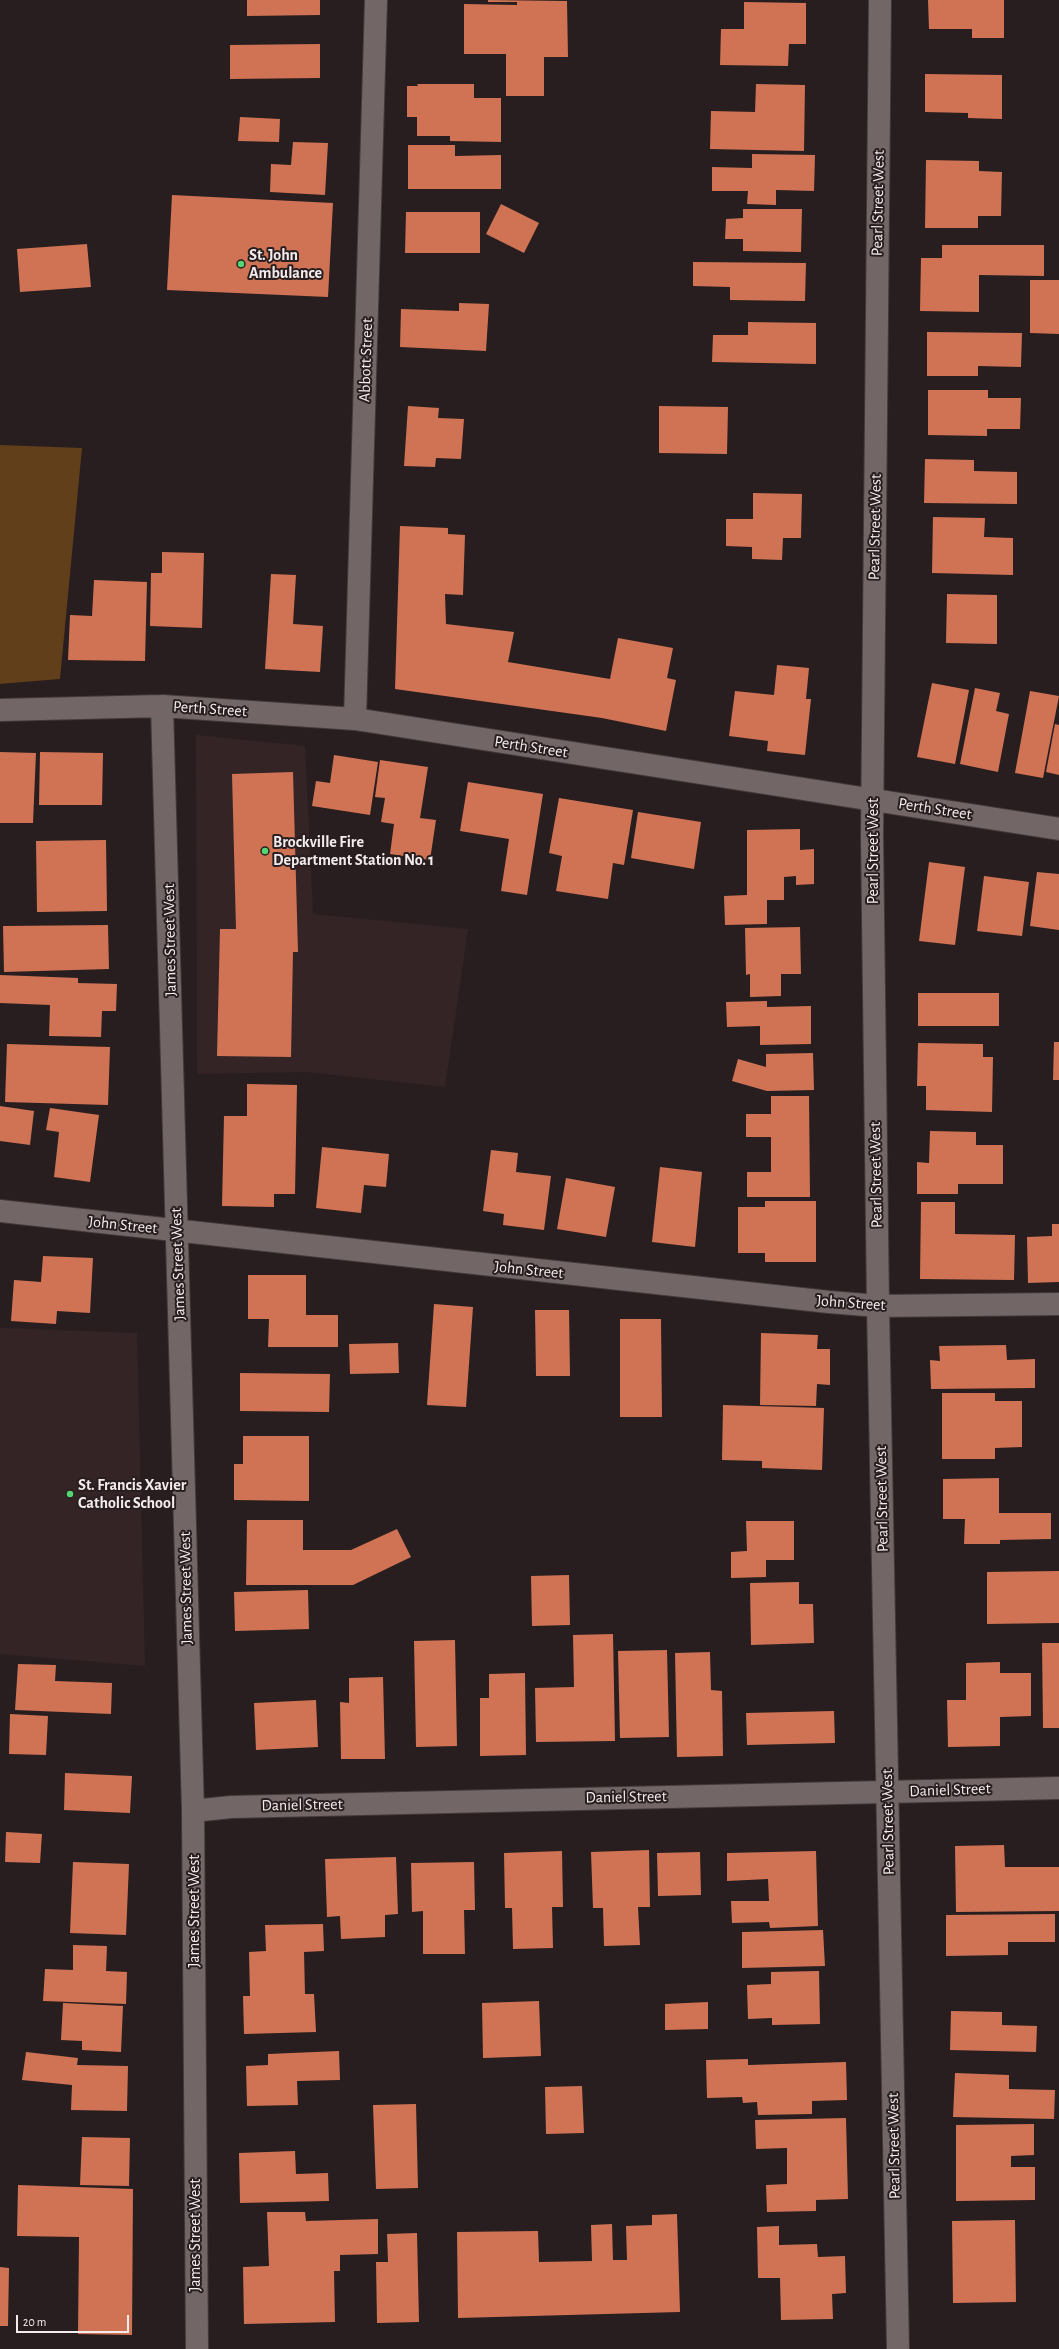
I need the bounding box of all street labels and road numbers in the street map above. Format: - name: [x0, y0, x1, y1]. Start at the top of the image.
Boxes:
- street label: Pearl Street West: [867, 150, 889, 256]
- street label: Abbott Street: [355, 318, 377, 402]
- street label: Pearl Street West: [864, 474, 886, 580]
- street label: Perth Street: [172, 697, 248, 721]
- street label: Perth Street: [493, 732, 569, 762]
- street label: Perth Street: [897, 794, 973, 824]
- street label: Pearl Street West: [863, 798, 883, 904]
- street label: James Street West: [159, 883, 181, 997]
- street label: Pearl Street West: [865, 1122, 887, 1228]
- street label: James Street West: [166, 1207, 190, 1321]
- street label: John Street: [88, 1212, 158, 1238]
- street label: John Street: [494, 1257, 564, 1283]
- street label: John Street: [816, 1291, 886, 1315]
- street label: Pearl Street West: [871, 1446, 893, 1552]
- street label: James Street West: [175, 1531, 197, 1645]
- street label: Pearl Street West: [877, 1769, 899, 1875]
- street label: Daniel Street: [909, 1779, 991, 1801]
- street label: Daniel Street: [585, 1787, 667, 1807]
- street label: Daniel Street: [261, 1795, 343, 1815]
- street label: James Street West: [184, 1855, 204, 1967]
- street label: Pearl Street West: [883, 2093, 905, 2199]
- street label: James Street West: [185, 2179, 205, 2291]

